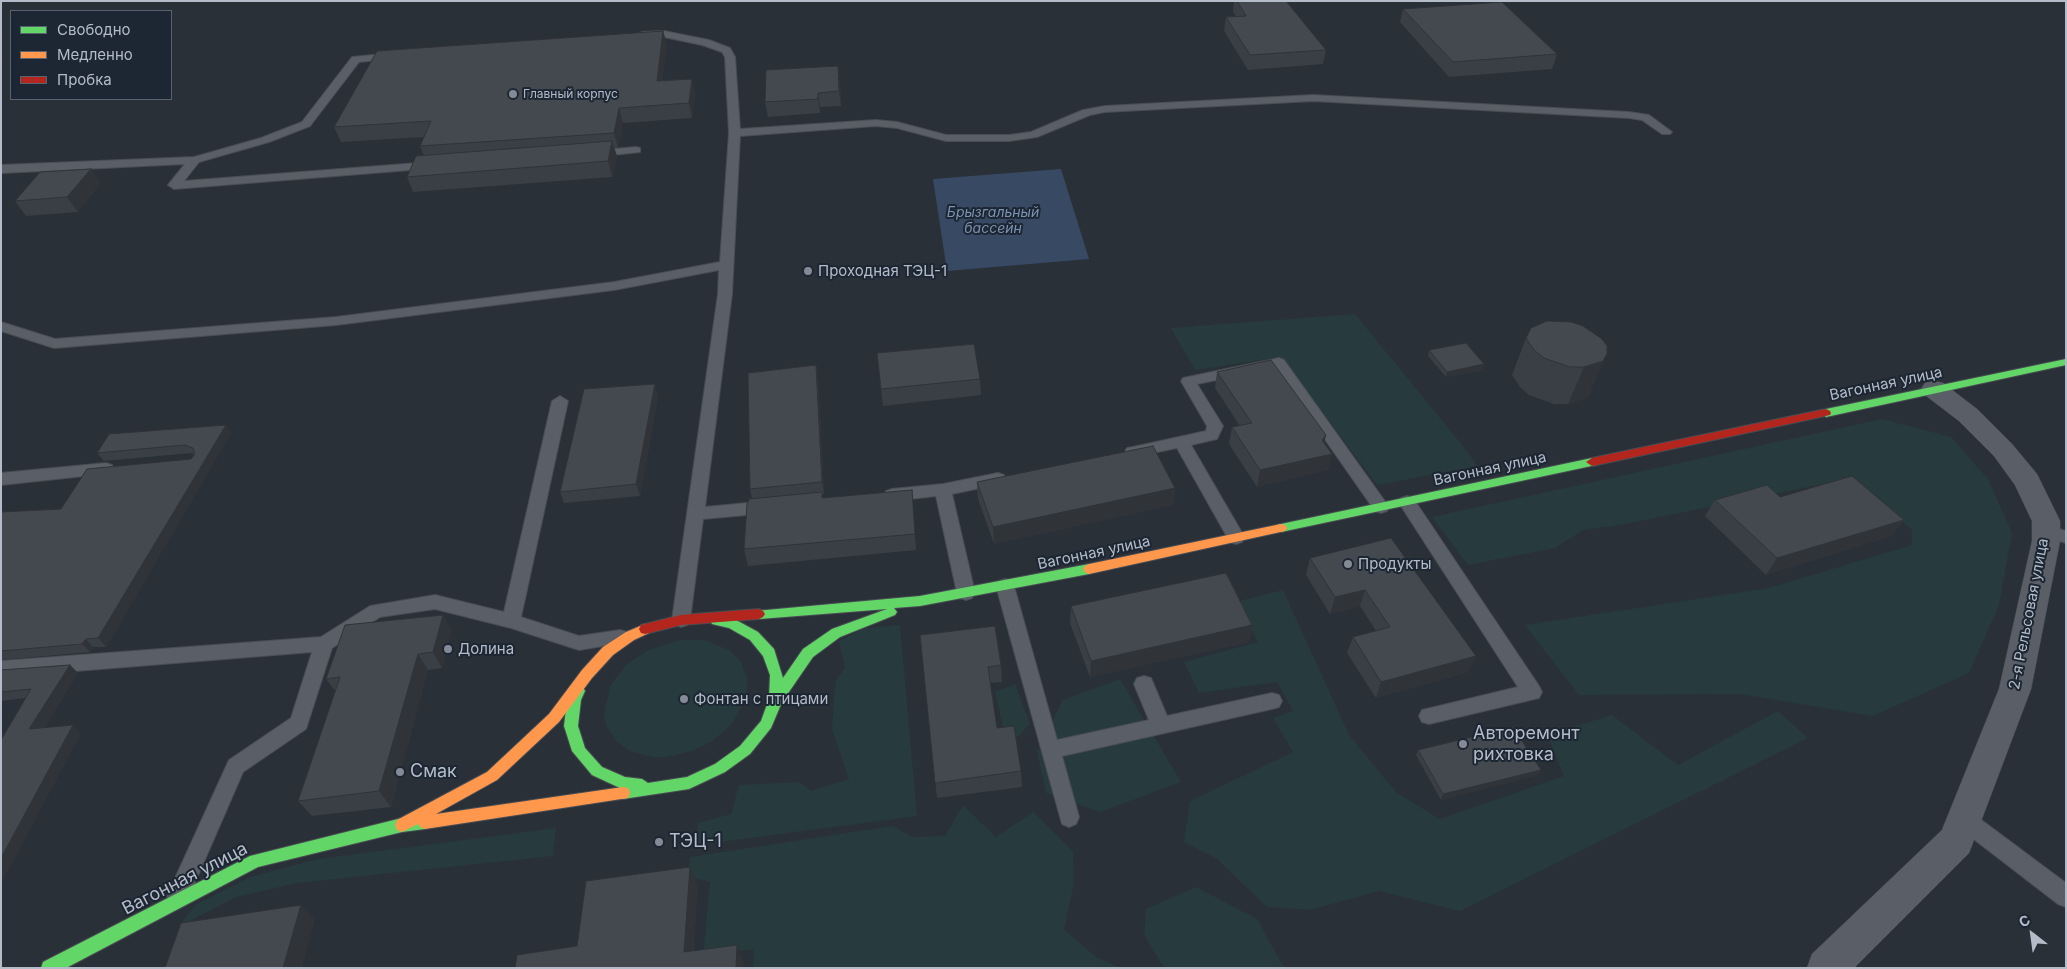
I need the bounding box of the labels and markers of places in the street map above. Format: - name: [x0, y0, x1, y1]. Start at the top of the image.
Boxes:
- place label: Главный корпус: [523, 87, 618, 101]
- marker: Главный корпус: [507, 88, 519, 100]
- place label: Проходная ТЭЦ-1: [818, 262, 947, 280]
- marker: Проходная ТЭЦ-1: [802, 265, 814, 277]
- place label: Продукты: [1358, 555, 1432, 573]
- marker: Продукты: [1342, 558, 1354, 570]
- place label: Долина: [458, 640, 514, 658]
- marker: Долина: [442, 643, 454, 655]
- place label: Фонтан с птицами: [694, 690, 828, 708]
- marker: Фонтан с птицами: [678, 693, 690, 705]
- place label: Авторемонт рихтовка: [1473, 723, 1580, 766]
- marker: Авторемонт рихтовка: [1457, 738, 1469, 750]
- place label: Смак: [410, 761, 457, 783]
- marker: Смак: [394, 766, 406, 778]
- place label: ТЭЦ-1: [669, 831, 722, 853]
- marker: ТЭЦ-1: [653, 836, 665, 848]

